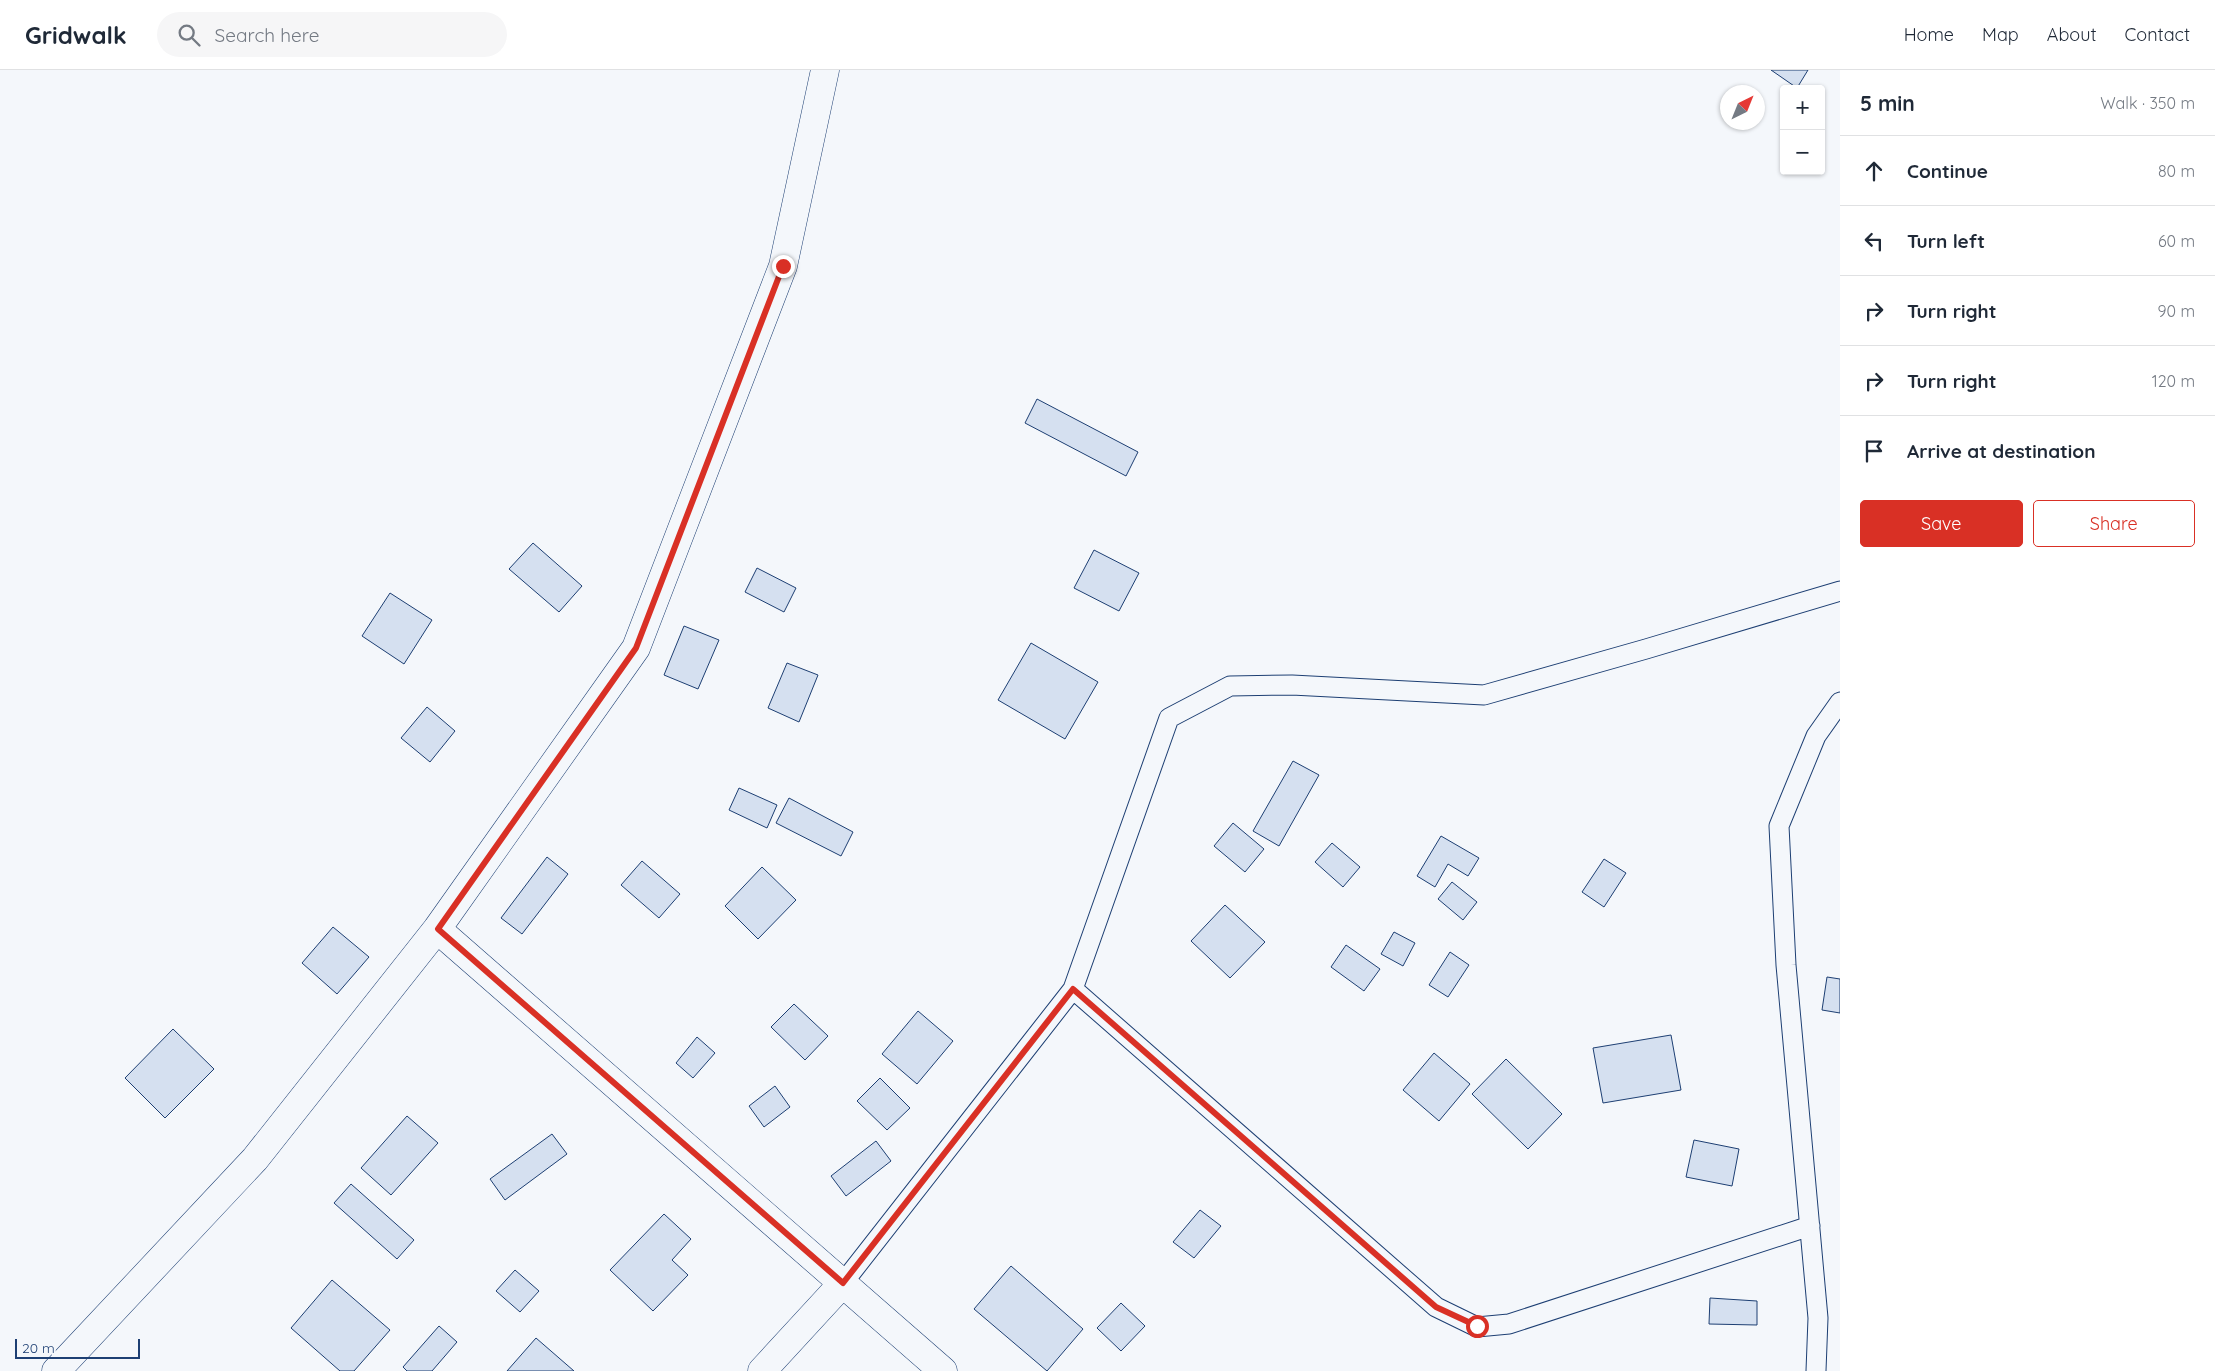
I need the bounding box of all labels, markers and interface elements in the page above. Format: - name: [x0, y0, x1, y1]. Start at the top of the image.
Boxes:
- search box: [157, 12, 507, 57]
- text: Gridwalk: [25, 20, 127, 50]
- icon: search: [175, 21, 203, 49]
- text: Search here: [215, 23, 319, 47]
- text: Home: [1904, 23, 1954, 46]
- text: Map: [1982, 23, 2019, 46]
- text: About: [2047, 23, 2097, 46]
- text: Contact: [2125, 23, 2190, 46]
- north arrow: [1720, 85, 1765, 130]
- map controls: [1780, 85, 1825, 175]
- button: +: [1780, 85, 1825, 130]
- text: 5 min: [1860, 90, 1915, 116]
- text: Walk · 350 m: [2100, 93, 2195, 113]
- button: −: [1780, 130, 1825, 175]
- icon: ahead: [1860, 157, 1888, 185]
- text: Continue: [1907, 159, 1988, 183]
- text: 80 m: [2158, 161, 2195, 181]
- icon: left: [1860, 227, 1888, 255]
- text: Turn left: [1907, 229, 1985, 253]
- text: 60 m: [2158, 231, 2195, 251]
- route end: [772, 255, 795, 278]
- icon: right: [1860, 297, 1888, 325]
- text: Turn right: [1907, 299, 1996, 323]
- text: 90 m: [2158, 301, 2195, 321]
- icon: right: [1860, 367, 1888, 395]
- text: Turn right: [1907, 369, 1996, 393]
- text: 120 m: [2152, 371, 2195, 391]
- icon: arrive: [1860, 437, 1888, 465]
- text: Arrive at destination: [1907, 439, 2096, 463]
- button: Save: [1860, 500, 2023, 547]
- button: Share: [2033, 500, 2195, 547]
- route start: [1466, 1315, 1489, 1338]
- scale bar: [15, 1336, 140, 1359]
- text: 20 m: [22, 1339, 55, 1357]

